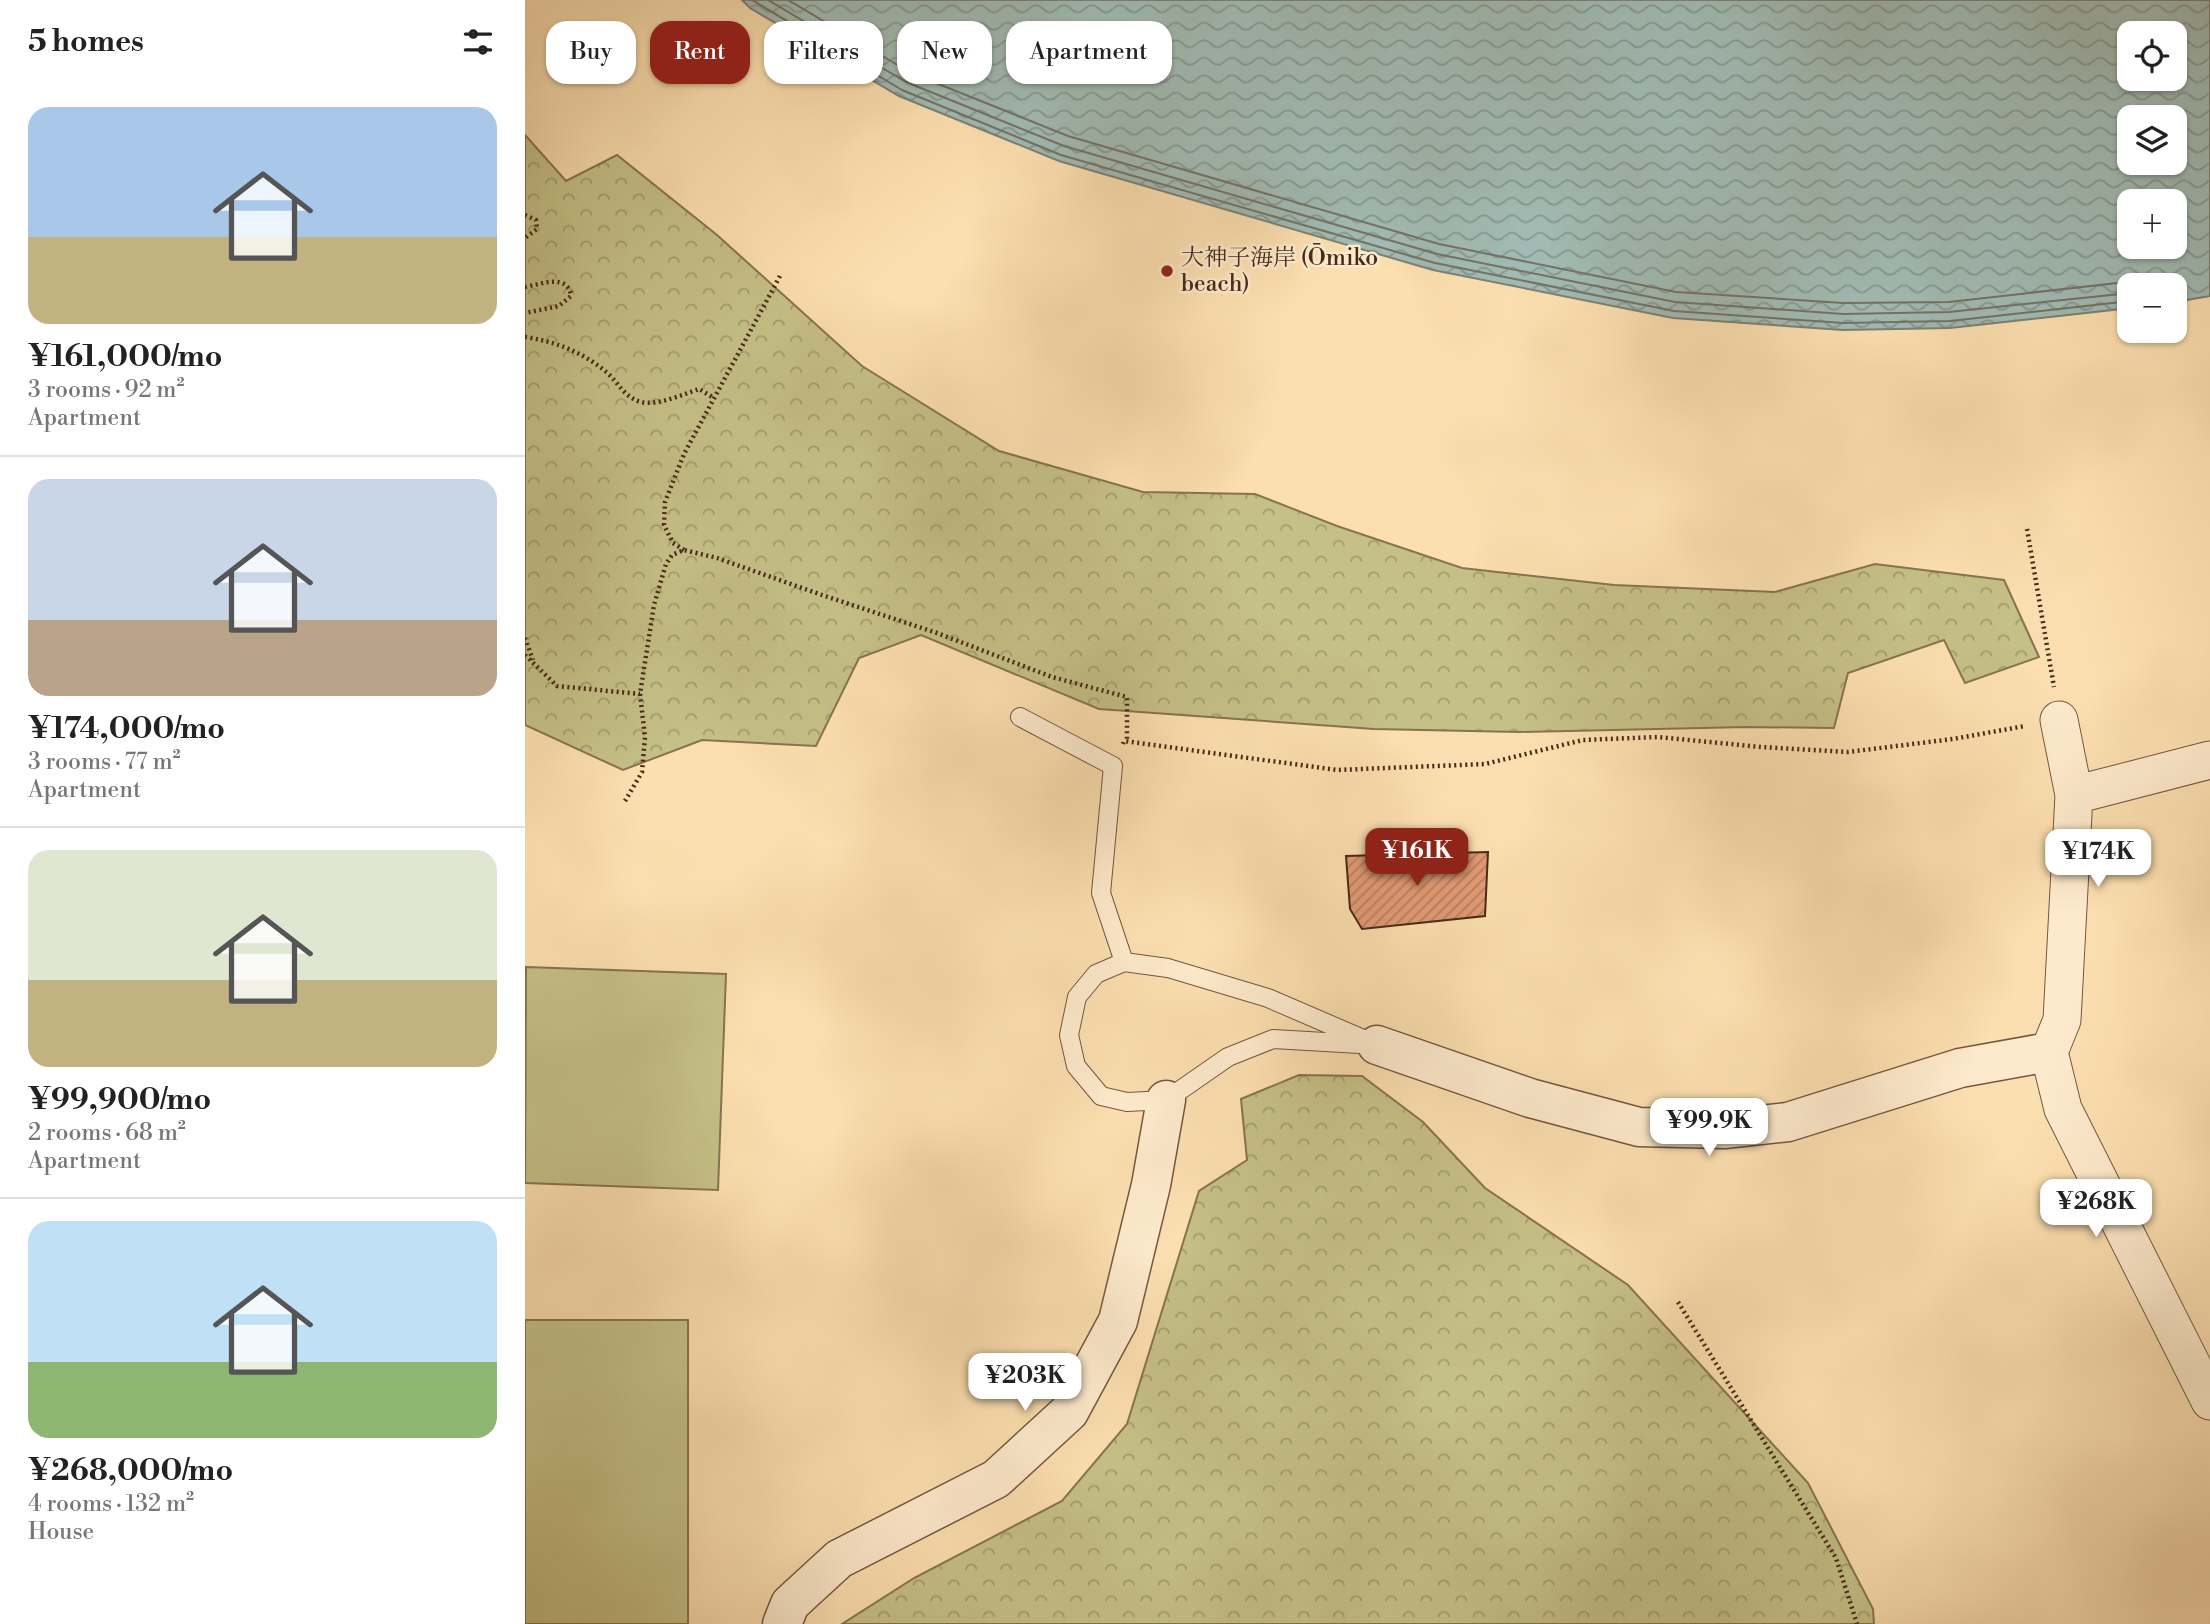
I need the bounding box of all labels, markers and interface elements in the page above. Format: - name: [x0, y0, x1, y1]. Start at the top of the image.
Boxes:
- chip: Buy: [546, 21, 636, 84]
- chip: Rent: [650, 21, 750, 84]
- chip: Filters: [764, 21, 883, 84]
- chip: New: [897, 21, 992, 84]
- chip: Apartment: [1006, 21, 1172, 84]
- map controls: [2117, 21, 2187, 343]
- button: locate: [2117, 21, 2187, 91]
- text: 5 homes: [28, 23, 144, 61]
- icon: filters: [459, 23, 497, 61]
- button: layers: [2117, 105, 2187, 175]
- icon: home: [200, 153, 326, 279]
- button: +: [2117, 189, 2187, 259]
- place label: 大神子海岸 (Ōmiko beach): [1181, 243, 1378, 298]
- marker: 大神子海岸 (Ōmiko beach): [1159, 263, 1175, 279]
- button: −: [2117, 273, 2187, 343]
- text: ¥161,000/mo: [28, 338, 222, 376]
- text: 3 rooms · 92 m²: [28, 376, 184, 404]
- text: Apartment: [28, 404, 141, 432]
- icon: home: [200, 525, 326, 651]
- text: ¥174,000/mo: [28, 710, 225, 748]
- text: 3 rooms · 77 m²: [28, 748, 181, 776]
- text: Apartment: [28, 776, 141, 804]
- pin: ¥161K: [1368, 828, 1466, 888]
- pin: ¥174K: [2049, 830, 2147, 889]
- text: ¥161K: [1381, 837, 1453, 865]
- text: ¥174K: [2061, 838, 2135, 866]
- icon: home: [200, 896, 326, 1022]
- text: ¥99,900/mo: [28, 1081, 211, 1119]
- pin: ¥99.9K: [1652, 1098, 1766, 1158]
- text: ¥99.9K: [1666, 1107, 1752, 1135]
- text: 2 rooms · 68 m²: [28, 1119, 186, 1147]
- text: Apartment: [28, 1147, 141, 1175]
- pin: ¥268K: [2047, 1180, 2145, 1239]
- text: ¥268K: [2056, 1188, 2136, 1216]
- icon: home: [200, 1267, 326, 1393]
- pin: ¥203K: [976, 1354, 1074, 1413]
- text: ¥203K: [984, 1362, 1066, 1390]
- text: ¥268,000/mo: [28, 1452, 233, 1490]
- text: 4 rooms · 132 m²: [28, 1490, 194, 1518]
- text: House: [28, 1518, 94, 1546]

